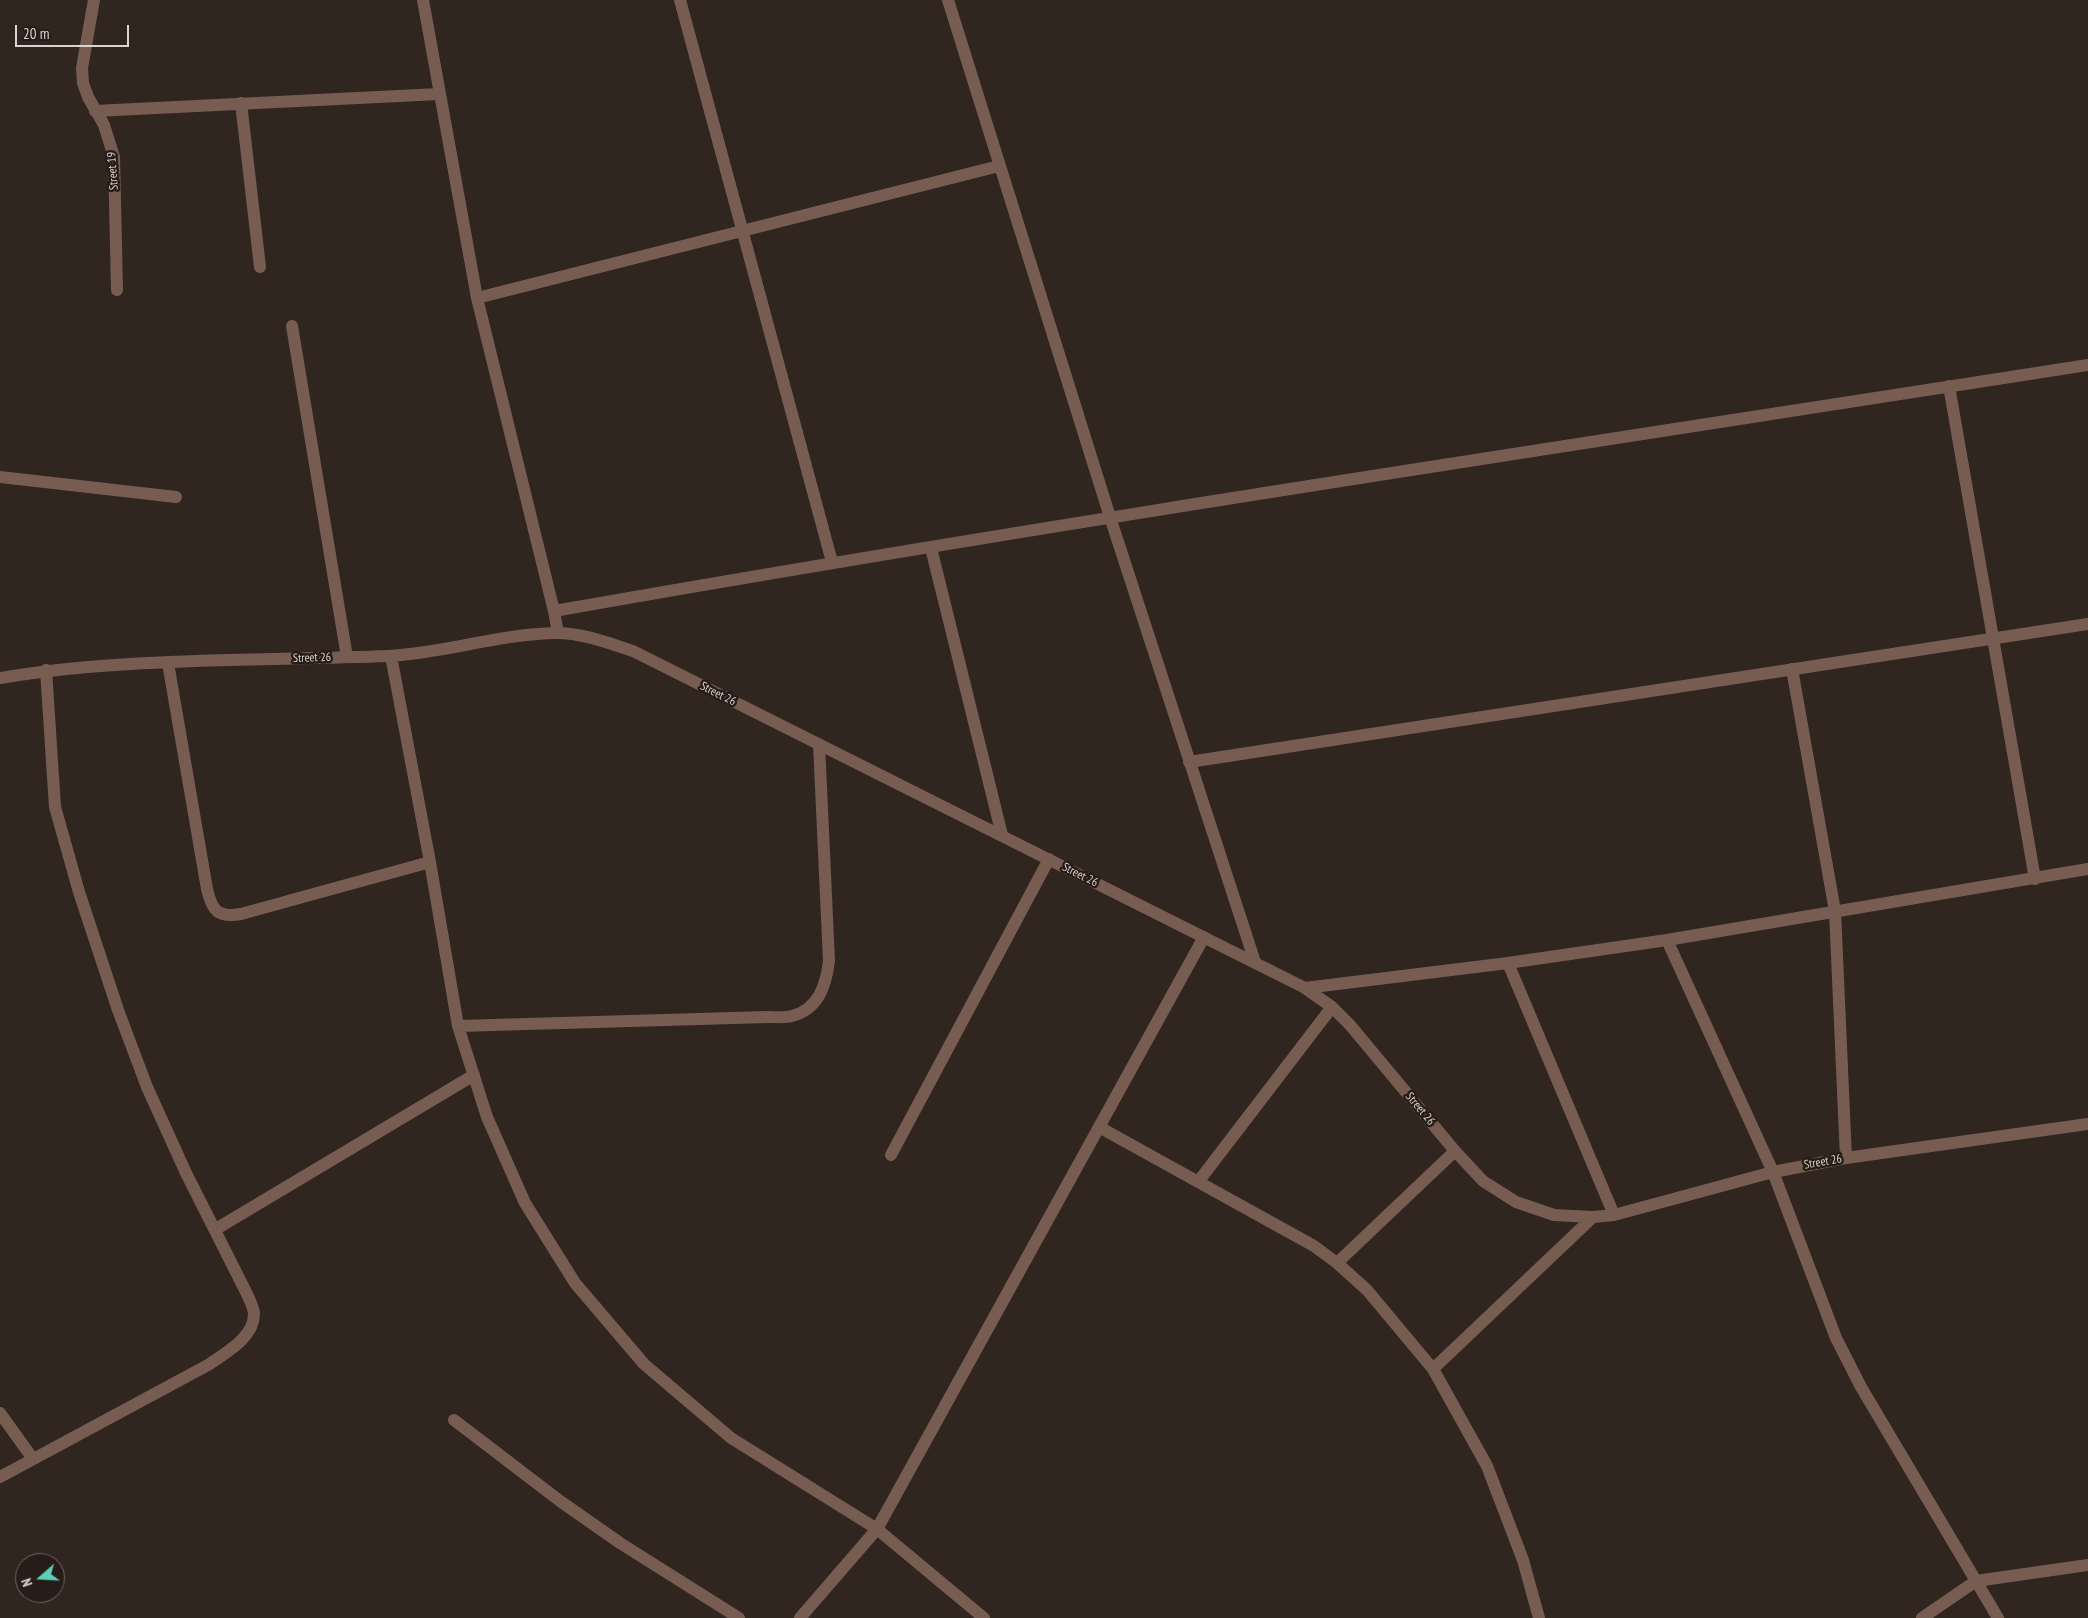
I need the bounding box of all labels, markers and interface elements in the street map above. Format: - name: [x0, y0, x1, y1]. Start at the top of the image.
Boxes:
- scale bar: [18, 15, 131, 47]
- text: 20 m: [23, 24, 49, 43]
- street label: Street 19: [104, 151, 122, 191]
- street label: Street 26: [293, 650, 331, 666]
- street label: Street 26: [698, 679, 738, 709]
- street label: Street 26: [1060, 860, 1100, 890]
- street label: Street 26: [1402, 1090, 1438, 1128]
- street label: Street 26: [1803, 1152, 1843, 1172]
- north arrow: [15, 1553, 65, 1603]
- text: N: [17, 1576, 37, 1589]

